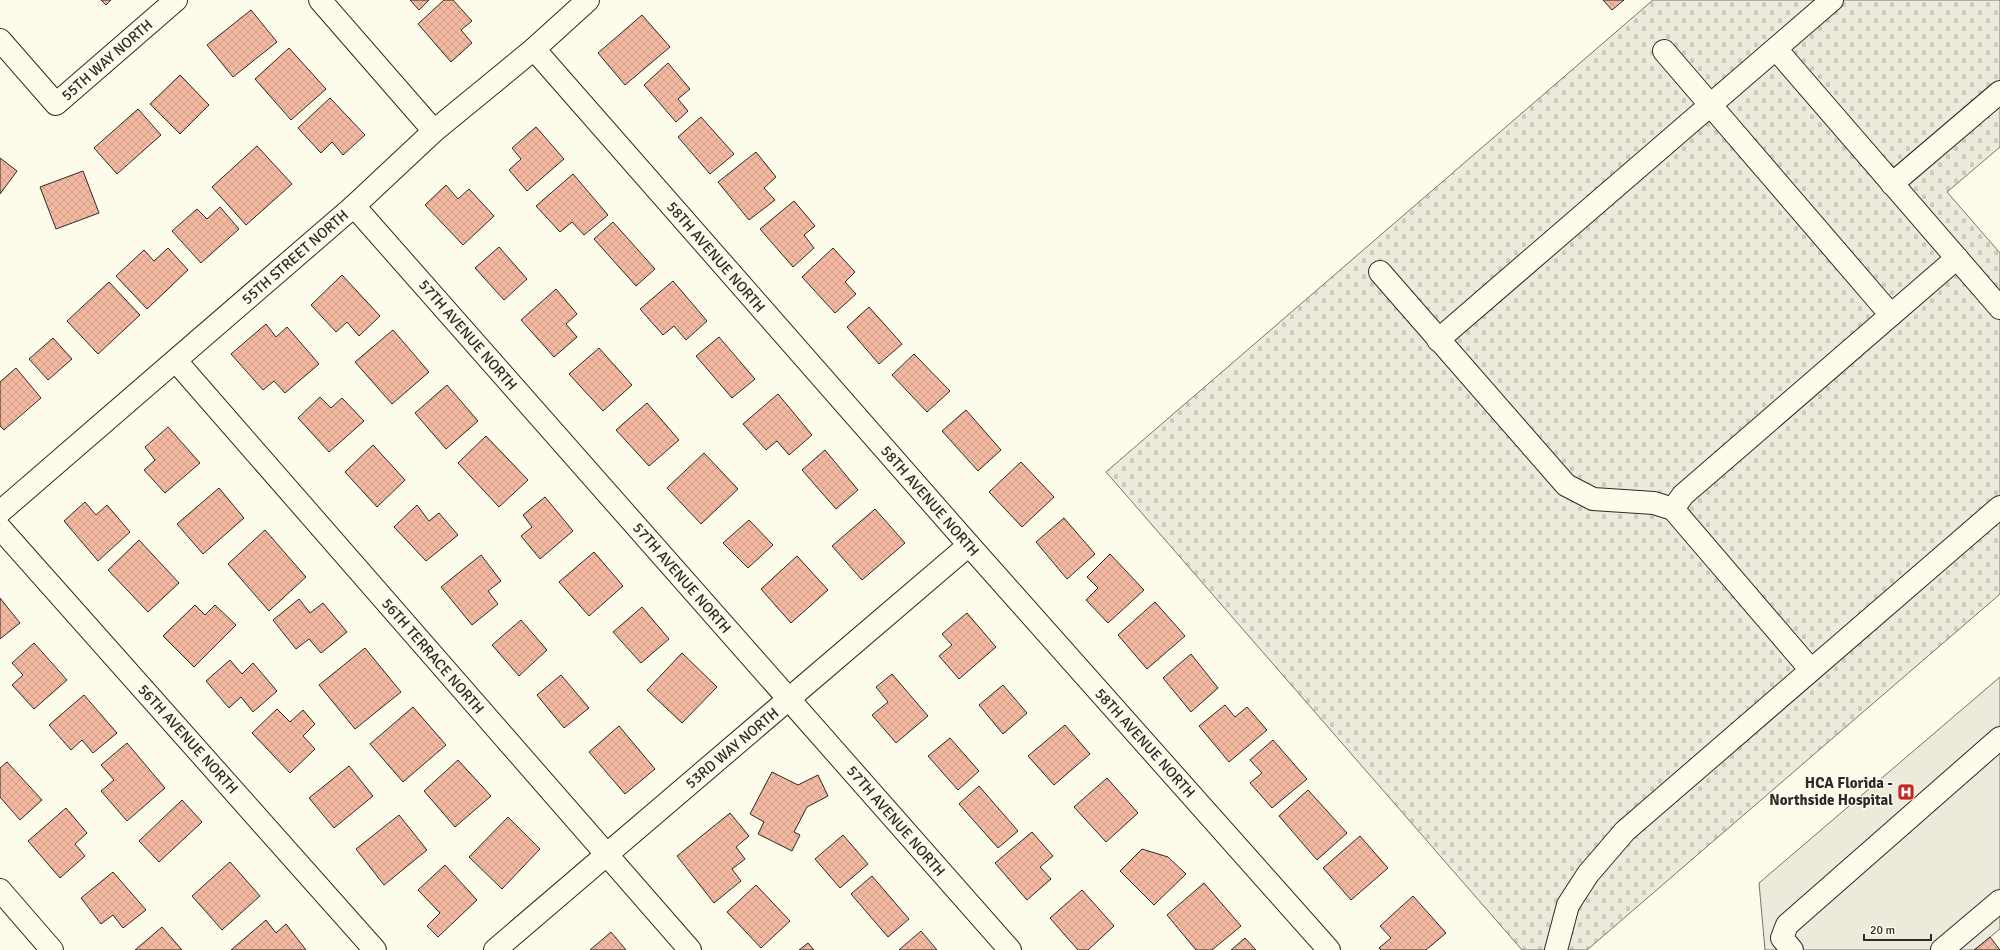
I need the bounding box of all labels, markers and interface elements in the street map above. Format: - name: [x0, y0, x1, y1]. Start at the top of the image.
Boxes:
- street label: 55TH WAY NORTH: [58, 15, 156, 105]
- street label: 58TH AVENUE NORTH: [663, 198, 769, 316]
- street label: 55TH STREET NORTH: [238, 206, 352, 308]
- street label: 57TH AVENUE NORTH: [415, 276, 521, 394]
- street label: 58TH AVENUE NORTH: [877, 442, 983, 560]
- street label: 57TH AVENUE NORTH: [629, 519, 735, 637]
- street label: 56TH TERRACE NORTH: [378, 595, 488, 717]
- street label: 56TH AVENUE NORTH: [134, 681, 242, 797]
- street label: 58TH AVENUE NORTH: [1091, 685, 1199, 801]
- street label: 53RD WAY NORTH: [682, 704, 782, 792]
- street label: 57TH AVENUE NORTH: [843, 762, 949, 880]
- place label: HCA Florida - Northside Hospital: [1769, 774, 1893, 809]
- hospital icon: HCA Florida - Northside Hospital: [1896, 782, 1916, 802]
- scale bar: [1864, 916, 1931, 942]
- text: 20 m: [1870, 923, 1895, 938]

